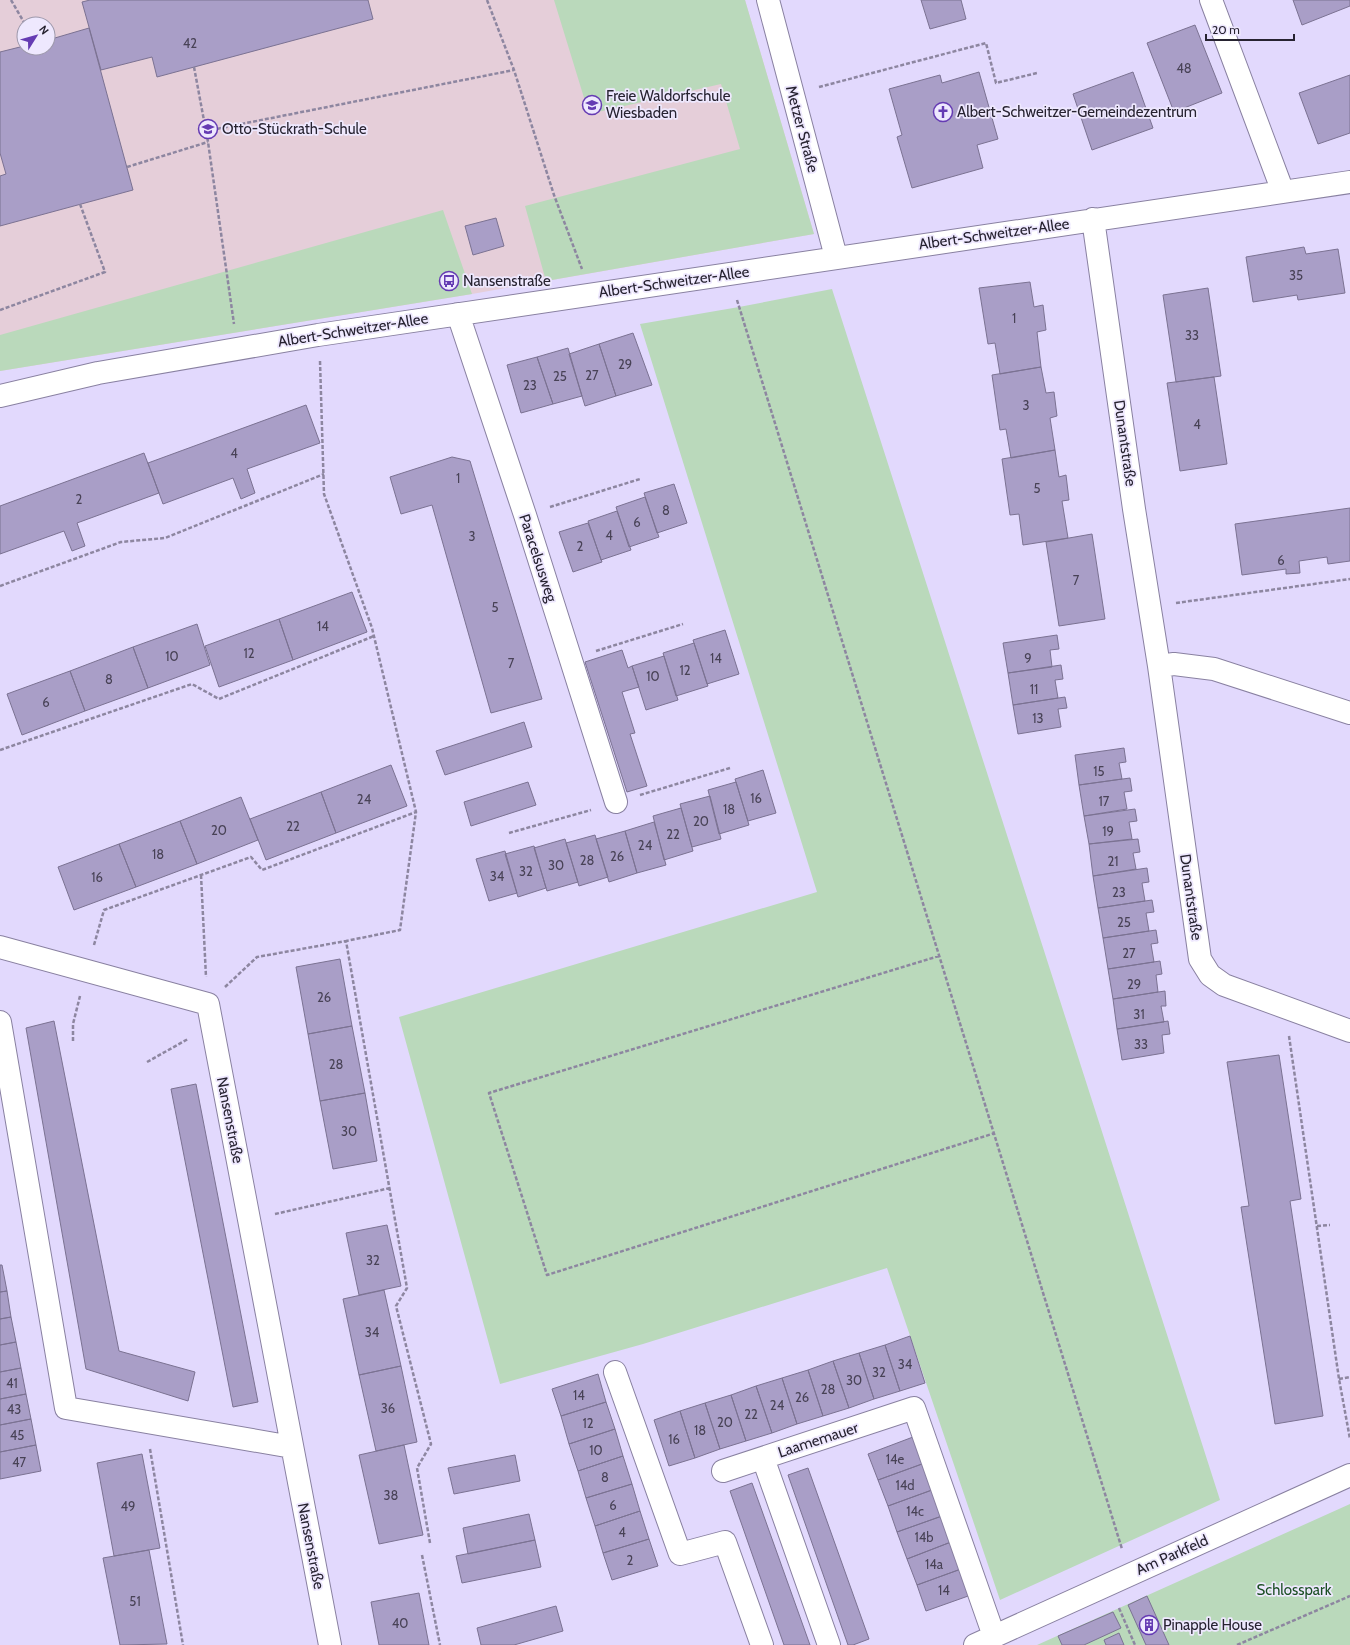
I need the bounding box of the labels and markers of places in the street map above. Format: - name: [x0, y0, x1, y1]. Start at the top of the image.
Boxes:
- place label: Freie Waldorfschule Wiesbaden: [606, 87, 731, 122]
- school or university icon: Freie Waldorfschule Wiesbaden: [581, 94, 603, 116]
- church icon: Albert-Schweitzer-Gemeindezentrum: [932, 101, 954, 123]
- place label: Albert-Schweitzer-Gemeindezentrum: [957, 103, 1197, 121]
- school or university icon: Otto-Stückrath-Schule: [197, 118, 219, 140]
- place label: Otto-Stückrath-Schule: [222, 120, 367, 138]
- bus stop icon: Nansenstraße: [438, 270, 460, 292]
- place label: Nansenstraße: [463, 272, 551, 290]
- building icon: Pinapple House: [1138, 1614, 1160, 1636]
- place label: Pinapple House: [1163, 1616, 1262, 1634]

